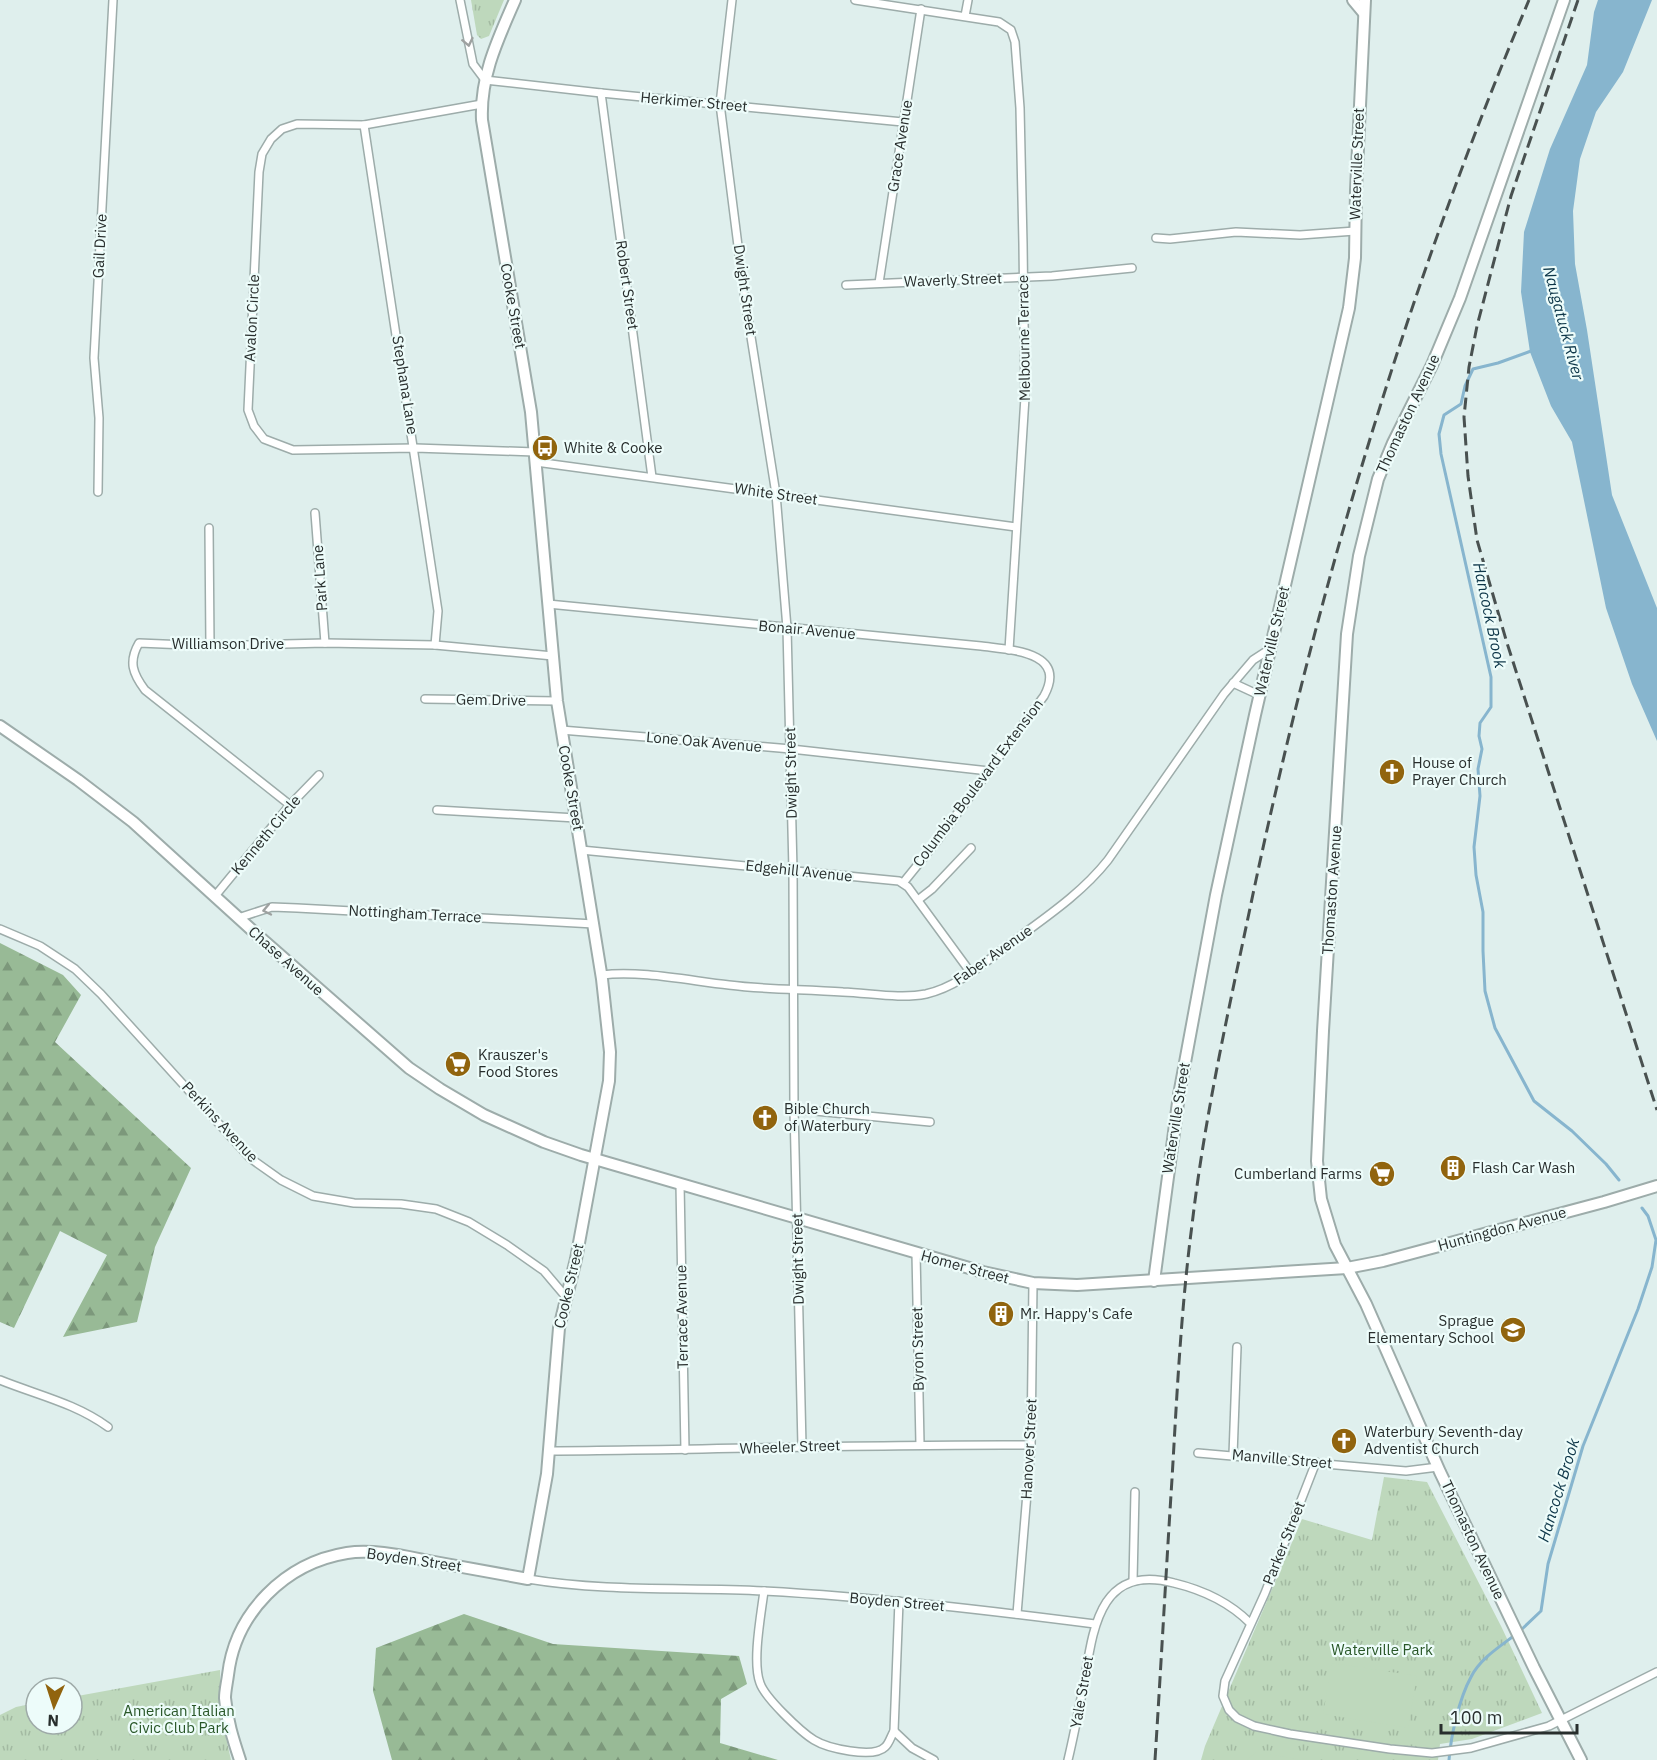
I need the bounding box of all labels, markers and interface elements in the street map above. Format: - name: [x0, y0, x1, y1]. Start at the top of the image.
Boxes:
- one-way arrow: [461, 37, 474, 47]
- street label: Herkimer Street: [640, 87, 748, 116]
- street label: Grace Avenue: [883, 98, 916, 193]
- street label: Waterville Street: [1345, 107, 1368, 221]
- street label: Gail Drive: [88, 213, 111, 279]
- street label: Robert Street: [612, 239, 643, 331]
- street label: Dwight Street: [730, 243, 761, 337]
- street label: Cooke Street: [497, 262, 530, 350]
- water label: Naugatuck River: [1539, 264, 1589, 383]
- street label: Waverly Street: [904, 268, 1002, 291]
- street label: Avalon Circle: [240, 274, 263, 362]
- street label: Melbourne Terrace: [1013, 275, 1034, 401]
- street label: Stephana Lane: [388, 334, 423, 436]
- street label: Thomaston Avenue: [1372, 351, 1444, 477]
- bus stop icon: White & Cooke: [530, 433, 560, 463]
- place label: White & Cooke: [564, 438, 663, 457]
- street label: White Street: [733, 478, 819, 509]
- street label: Park Lane: [308, 544, 331, 612]
- water label: Hancock Brook: [1469, 560, 1511, 670]
- street label: Waterville Street: [1250, 584, 1293, 698]
- street label: Bonair Avenue: [758, 616, 856, 643]
- street label: Williamson Drive: [172, 634, 284, 653]
- street label: Gem Drive: [456, 689, 526, 710]
- street label: Columbia Boulevard Extension: [908, 695, 1047, 870]
- street label: Lone Oak Avenue: [645, 727, 763, 756]
- street label: Dwight Street: [780, 727, 801, 819]
- street label: Cooke Street: [555, 744, 588, 832]
- place label: House of Prayer Church: [1412, 753, 1507, 789]
- church icon: House of Prayer Church: [1377, 757, 1407, 787]
- street label: Kenneth Circle: [227, 791, 304, 878]
- street label: Thomaston Avenue: [1318, 825, 1345, 955]
- street label: Edgehill Avenue: [745, 855, 853, 886]
- street label: Nottingham Terrace: [348, 901, 482, 926]
- one-way arrow: [263, 903, 273, 916]
- street label: Faber Avenue: [950, 920, 1036, 989]
- street label: Chase Avenue: [245, 922, 328, 999]
- place label: Krauszer's Food Stores: [478, 1045, 558, 1081]
- supermarket icon: Krauszer's Food Stores: [443, 1049, 473, 1079]
- street label: Waterville Street: [1157, 1061, 1194, 1175]
- street label: Perkins Avenue: [178, 1077, 263, 1166]
- place label: Bible Church of Waterbury: [784, 1099, 872, 1135]
- church icon: Bible Church of Waterbury: [750, 1103, 780, 1133]
- building icon: Flash Car Wash: [1438, 1153, 1468, 1183]
- place label: Flash Car Wash: [1472, 1158, 1575, 1177]
- supermarket icon: Cumberland Farms: [1367, 1159, 1397, 1189]
- place label: Cumberland Farms: [1234, 1164, 1362, 1183]
- street label: Huntingdon Avenue: [1436, 1202, 1568, 1255]
- street label: Dwight Street: [787, 1213, 808, 1305]
- street label: Cooke Street: [550, 1242, 588, 1330]
- street label: Homer Street: [919, 1246, 1011, 1287]
- street label: Terrace Avenue: [671, 1265, 692, 1369]
- building icon: Mr. Happy's Cafe: [986, 1299, 1016, 1329]
- place label: Mr. Happy's Cafe: [1020, 1304, 1133, 1323]
- street label: Byron Street: [907, 1307, 928, 1391]
- place label: Sprague Elementary School: [1367, 1311, 1494, 1347]
- school or university icon: Sprague Elementary School: [1498, 1315, 1528, 1345]
- street label: Hanover Street: [1016, 1398, 1041, 1500]
- place label: Waterbury Seventh-day Adventist Church: [1364, 1422, 1523, 1458]
- church icon: Waterbury Seventh-day Adventist Church: [1329, 1426, 1359, 1456]
- street label: Wheeler Street: [739, 1435, 841, 1458]
- water label: Hancock Brook: [1533, 1435, 1583, 1544]
- street label: Manville Street: [1231, 1445, 1333, 1472]
- street label: Thomaston Avenue: [1437, 1477, 1509, 1603]
- street label: Parker Street: [1258, 1498, 1309, 1587]
- street label: Boyden Street: [365, 1543, 463, 1576]
- street label: Boyden Street: [849, 1588, 946, 1615]
- park label: Waterville Park: [1331, 1640, 1433, 1659]
- street label: Yale Street: [1066, 1654, 1097, 1730]
- north arrow: [24, 1676, 84, 1736]
- scale bar: [1441, 1697, 1578, 1735]
- park label: American Italian Civic Club Park: [123, 1701, 235, 1737]
- text: 100 m: [1450, 1706, 1502, 1729]
- text: N: [47, 1711, 60, 1731]

